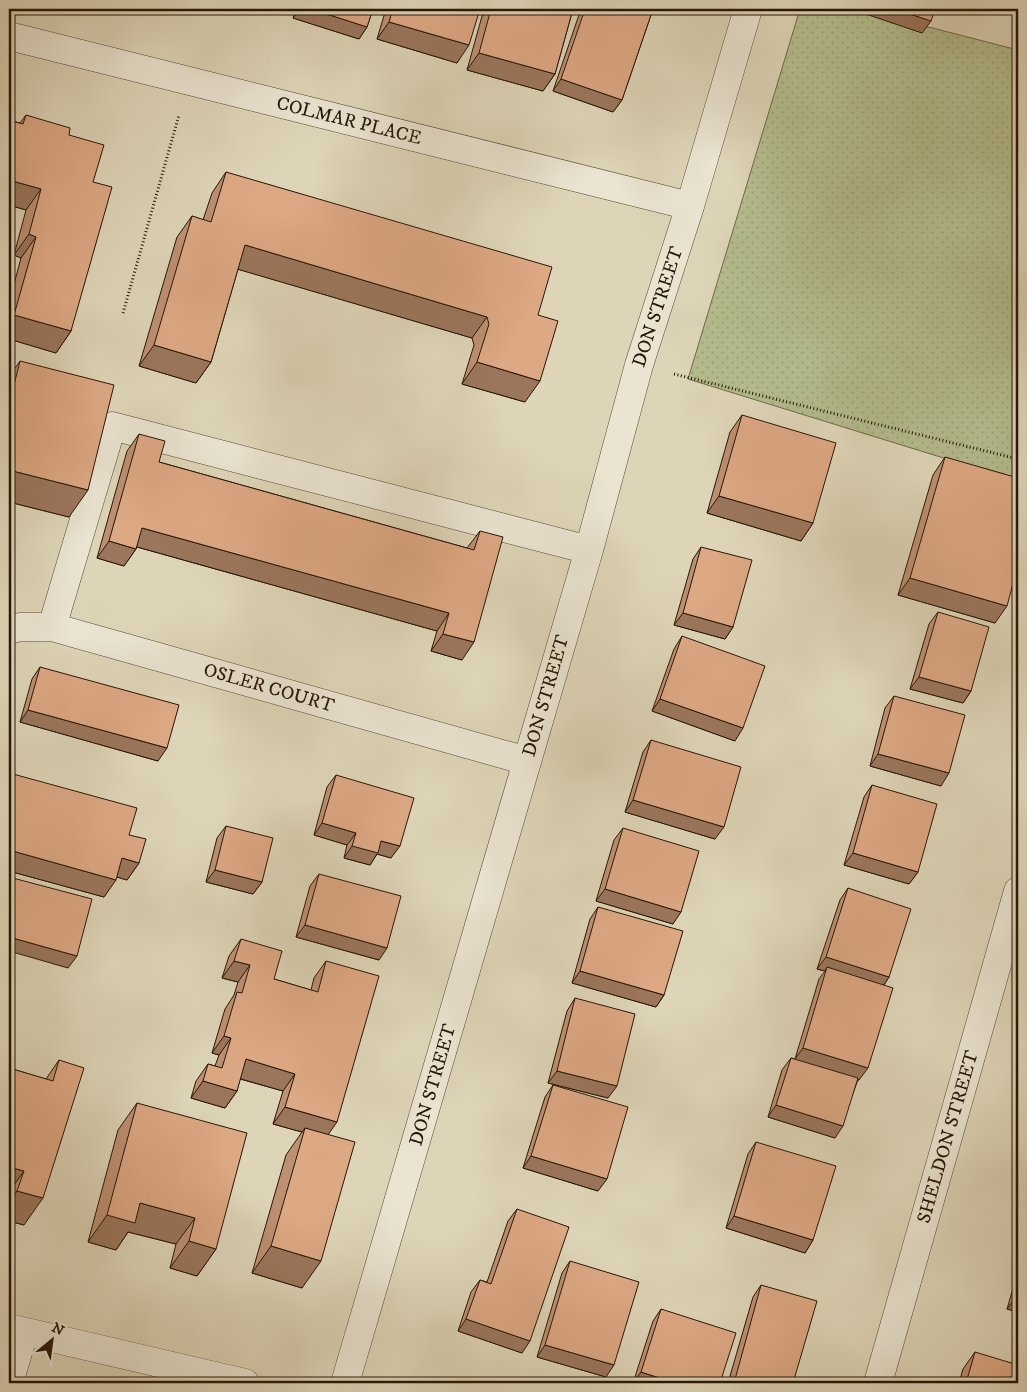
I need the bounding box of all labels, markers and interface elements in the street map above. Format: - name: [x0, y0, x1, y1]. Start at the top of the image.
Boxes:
- street label: COLMAR PLACE: [274, 92, 424, 150]
- street label: DON STREET: [628, 243, 688, 370]
- street label: DON STREET: [518, 632, 574, 759]
- street label: OSLER COURT: [201, 658, 338, 718]
- street label: DON STREET: [405, 1021, 461, 1148]
- street label: SHELDON STREET: [912, 1047, 984, 1226]
- north arrow: [28, 1314, 78, 1364]
- text: N: [48, 1319, 68, 1340]

